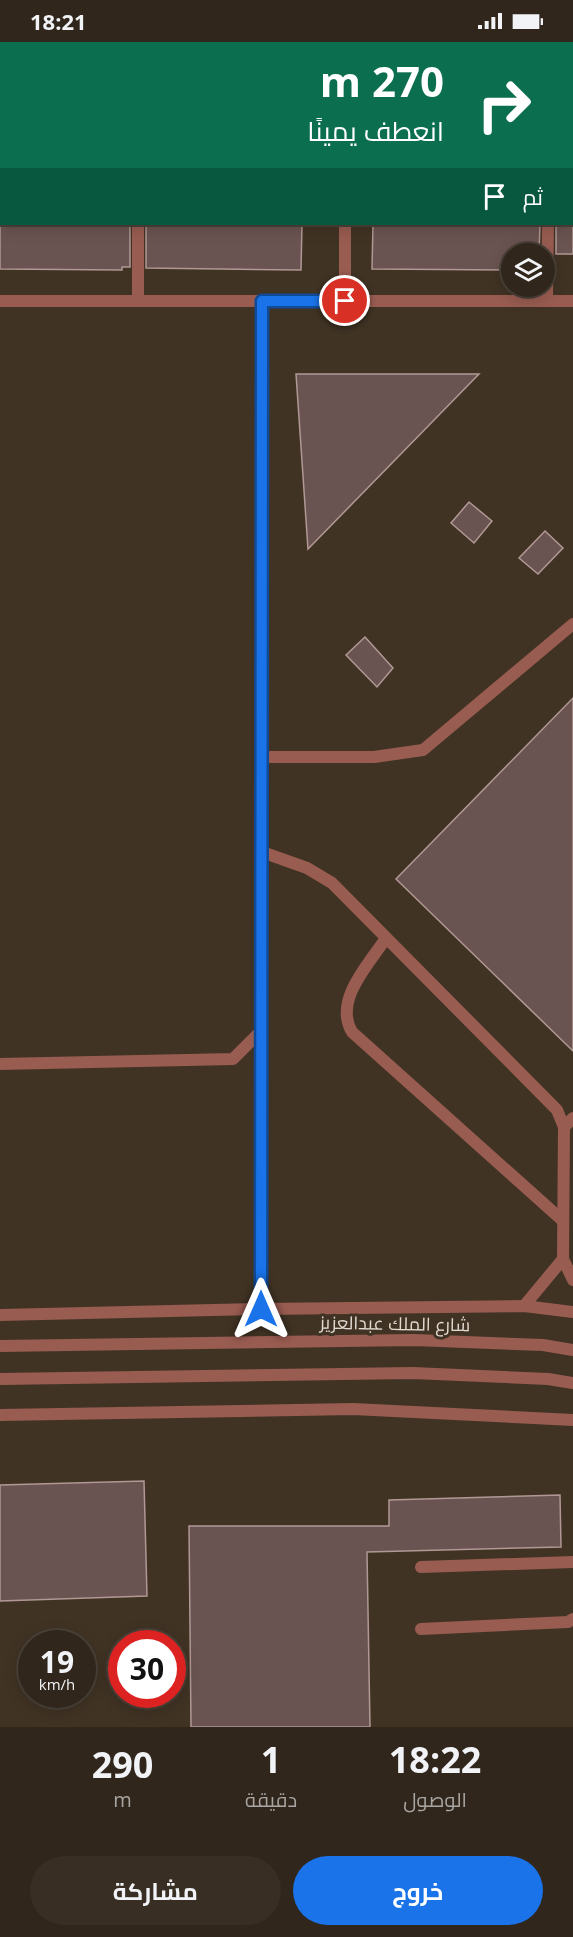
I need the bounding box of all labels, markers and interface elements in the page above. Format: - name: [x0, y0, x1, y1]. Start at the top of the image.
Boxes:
- text: 18:21: [30, 6, 87, 36]
- text: 270 m: [320, 52, 444, 109]
- icon: right: [465, 66, 543, 144]
- text: انعطف يمينًا: [307, 112, 444, 149]
- icon: arrive: [478, 180, 511, 213]
- text: ثم: [523, 181, 543, 211]
- map controls: [501, 243, 555, 297]
- button: layers: [501, 243, 555, 297]
- pin: [319, 275, 370, 326]
- icon: arrive: [328, 284, 361, 317]
- position arrow: [229, 1277, 293, 1341]
- street label: شارع الملك عبدالعزيز: [319, 1310, 470, 1337]
- speed limit sign: 30: [108, 1630, 186, 1708]
- text: 19: [40, 1641, 74, 1682]
- text: km/h: [39, 1674, 75, 1694]
- text: 1: [261, 1735, 281, 1784]
- text: 18:22: [389, 1735, 481, 1784]
- text: 290: [92, 1740, 153, 1789]
- text: m: [113, 1786, 132, 1813]
- text: دقيقة: [245, 1786, 297, 1813]
- text: الوصول: [403, 1786, 467, 1813]
- button: مشاركة: [30, 1856, 281, 1925]
- button: خروج: [293, 1856, 543, 1925]

